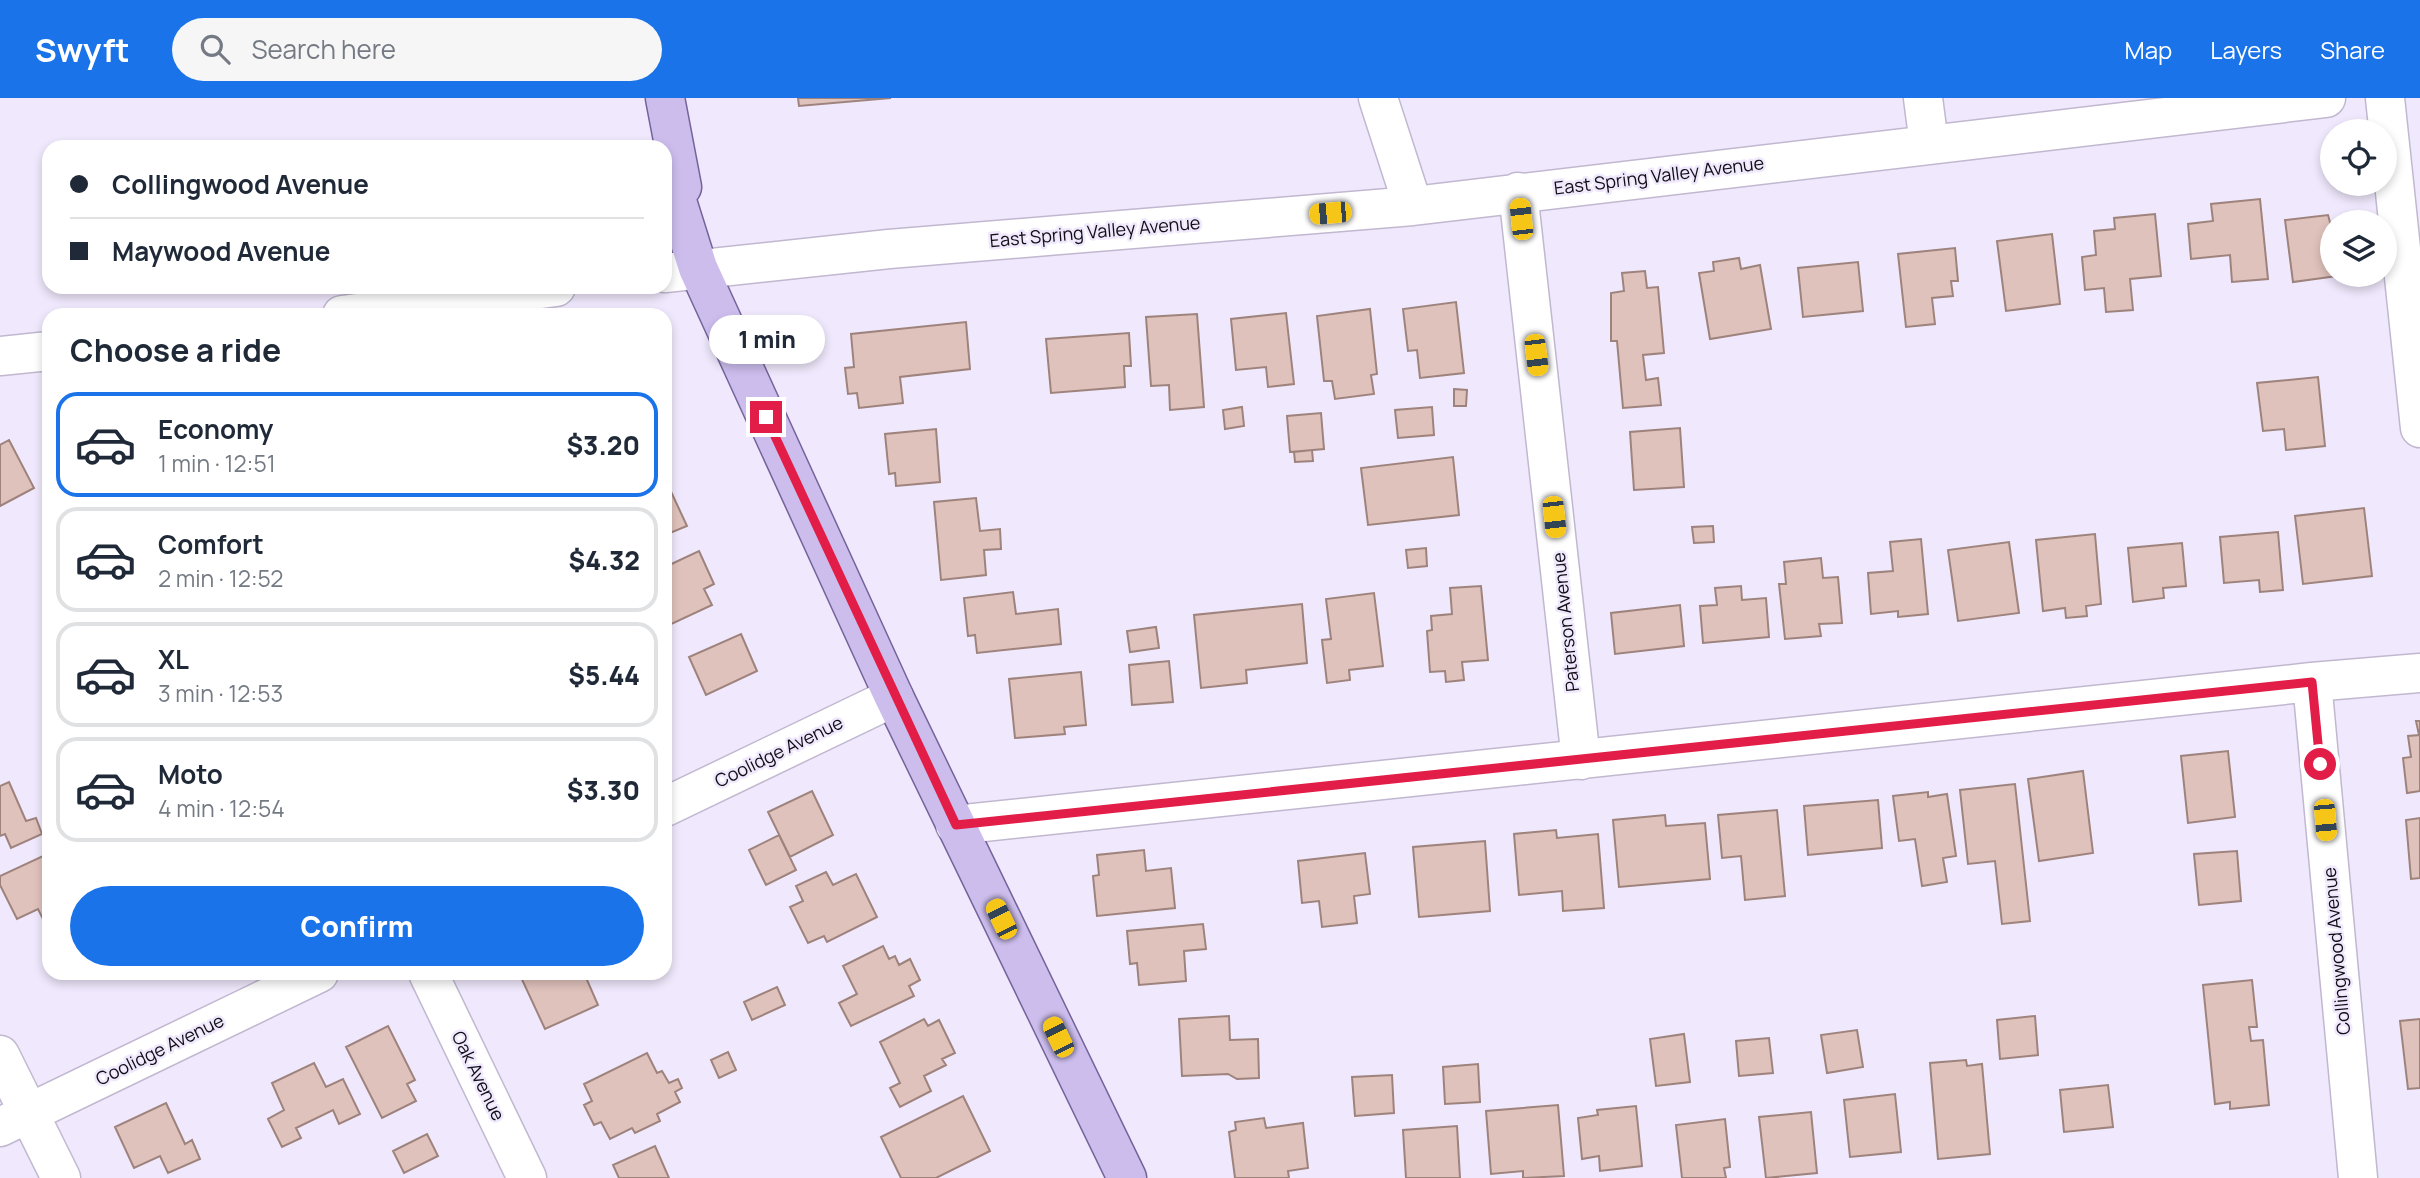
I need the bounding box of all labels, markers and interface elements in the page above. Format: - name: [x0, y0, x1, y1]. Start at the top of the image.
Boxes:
- search box: [172, 18, 662, 81]
- text: Swyft: [35, 27, 130, 72]
- icon: search: [196, 30, 234, 68]
- text: Search here: [252, 31, 396, 67]
- text: Map: [2125, 33, 2172, 66]
- text: Layers: [2210, 33, 2282, 66]
- text: Share: [2320, 33, 2385, 66]
- map controls: [2320, 119, 2397, 287]
- button: locate: [2320, 119, 2397, 196]
- street label: East Spring Valley Avenue: [1552, 150, 1765, 200]
- text: Collingwood Avenue: [112, 166, 369, 202]
- car: [1509, 197, 1534, 241]
- car: [1309, 201, 1352, 225]
- street label: East Spring Valley Avenue: [989, 210, 1201, 252]
- button: layers: [2320, 210, 2397, 287]
- text: Maywood Avenue: [112, 233, 330, 269]
- callout: 1 min: [708, 316, 824, 364]
- text: 1 min: [738, 323, 796, 355]
- text: Choose a ride: [70, 328, 281, 372]
- car: [1524, 333, 1549, 377]
- route end: [750, 401, 782, 433]
- text: Economy: [158, 411, 273, 447]
- icon: car: [74, 413, 137, 476]
- text: $3.20: [566, 427, 640, 463]
- text: 1 min · 12:51: [158, 447, 276, 479]
- car: [1542, 495, 1567, 539]
- text: Comfort: [158, 526, 264, 562]
- icon: car: [74, 528, 137, 591]
- text: $4.32: [568, 542, 640, 578]
- street label: Paterson Avenue: [1546, 551, 1584, 693]
- text: 2 min · 12:52: [158, 562, 283, 594]
- text: XL: [158, 641, 189, 677]
- icon: car: [74, 643, 137, 706]
- text: $5.44: [568, 657, 640, 693]
- text: 3 min · 12:53: [158, 677, 283, 709]
- street label: Coolidge Avenue: [711, 710, 847, 792]
- route start: [2304, 748, 2336, 780]
- text: Moto: [158, 756, 223, 792]
- icon: car: [74, 758, 137, 821]
- text: $3.30: [567, 772, 640, 808]
- text: 4 min · 12:54: [158, 792, 285, 824]
- car: [2313, 798, 2338, 842]
- street label: Collingwood Avenue: [2317, 866, 2355, 1036]
- button: Confirm: [70, 886, 644, 966]
- car: [983, 896, 1020, 942]
- street label: Coolidge Avenue: [92, 1008, 228, 1090]
- car: [1040, 1014, 1077, 1060]
- street label: Oak Avenue: [447, 1027, 511, 1124]

